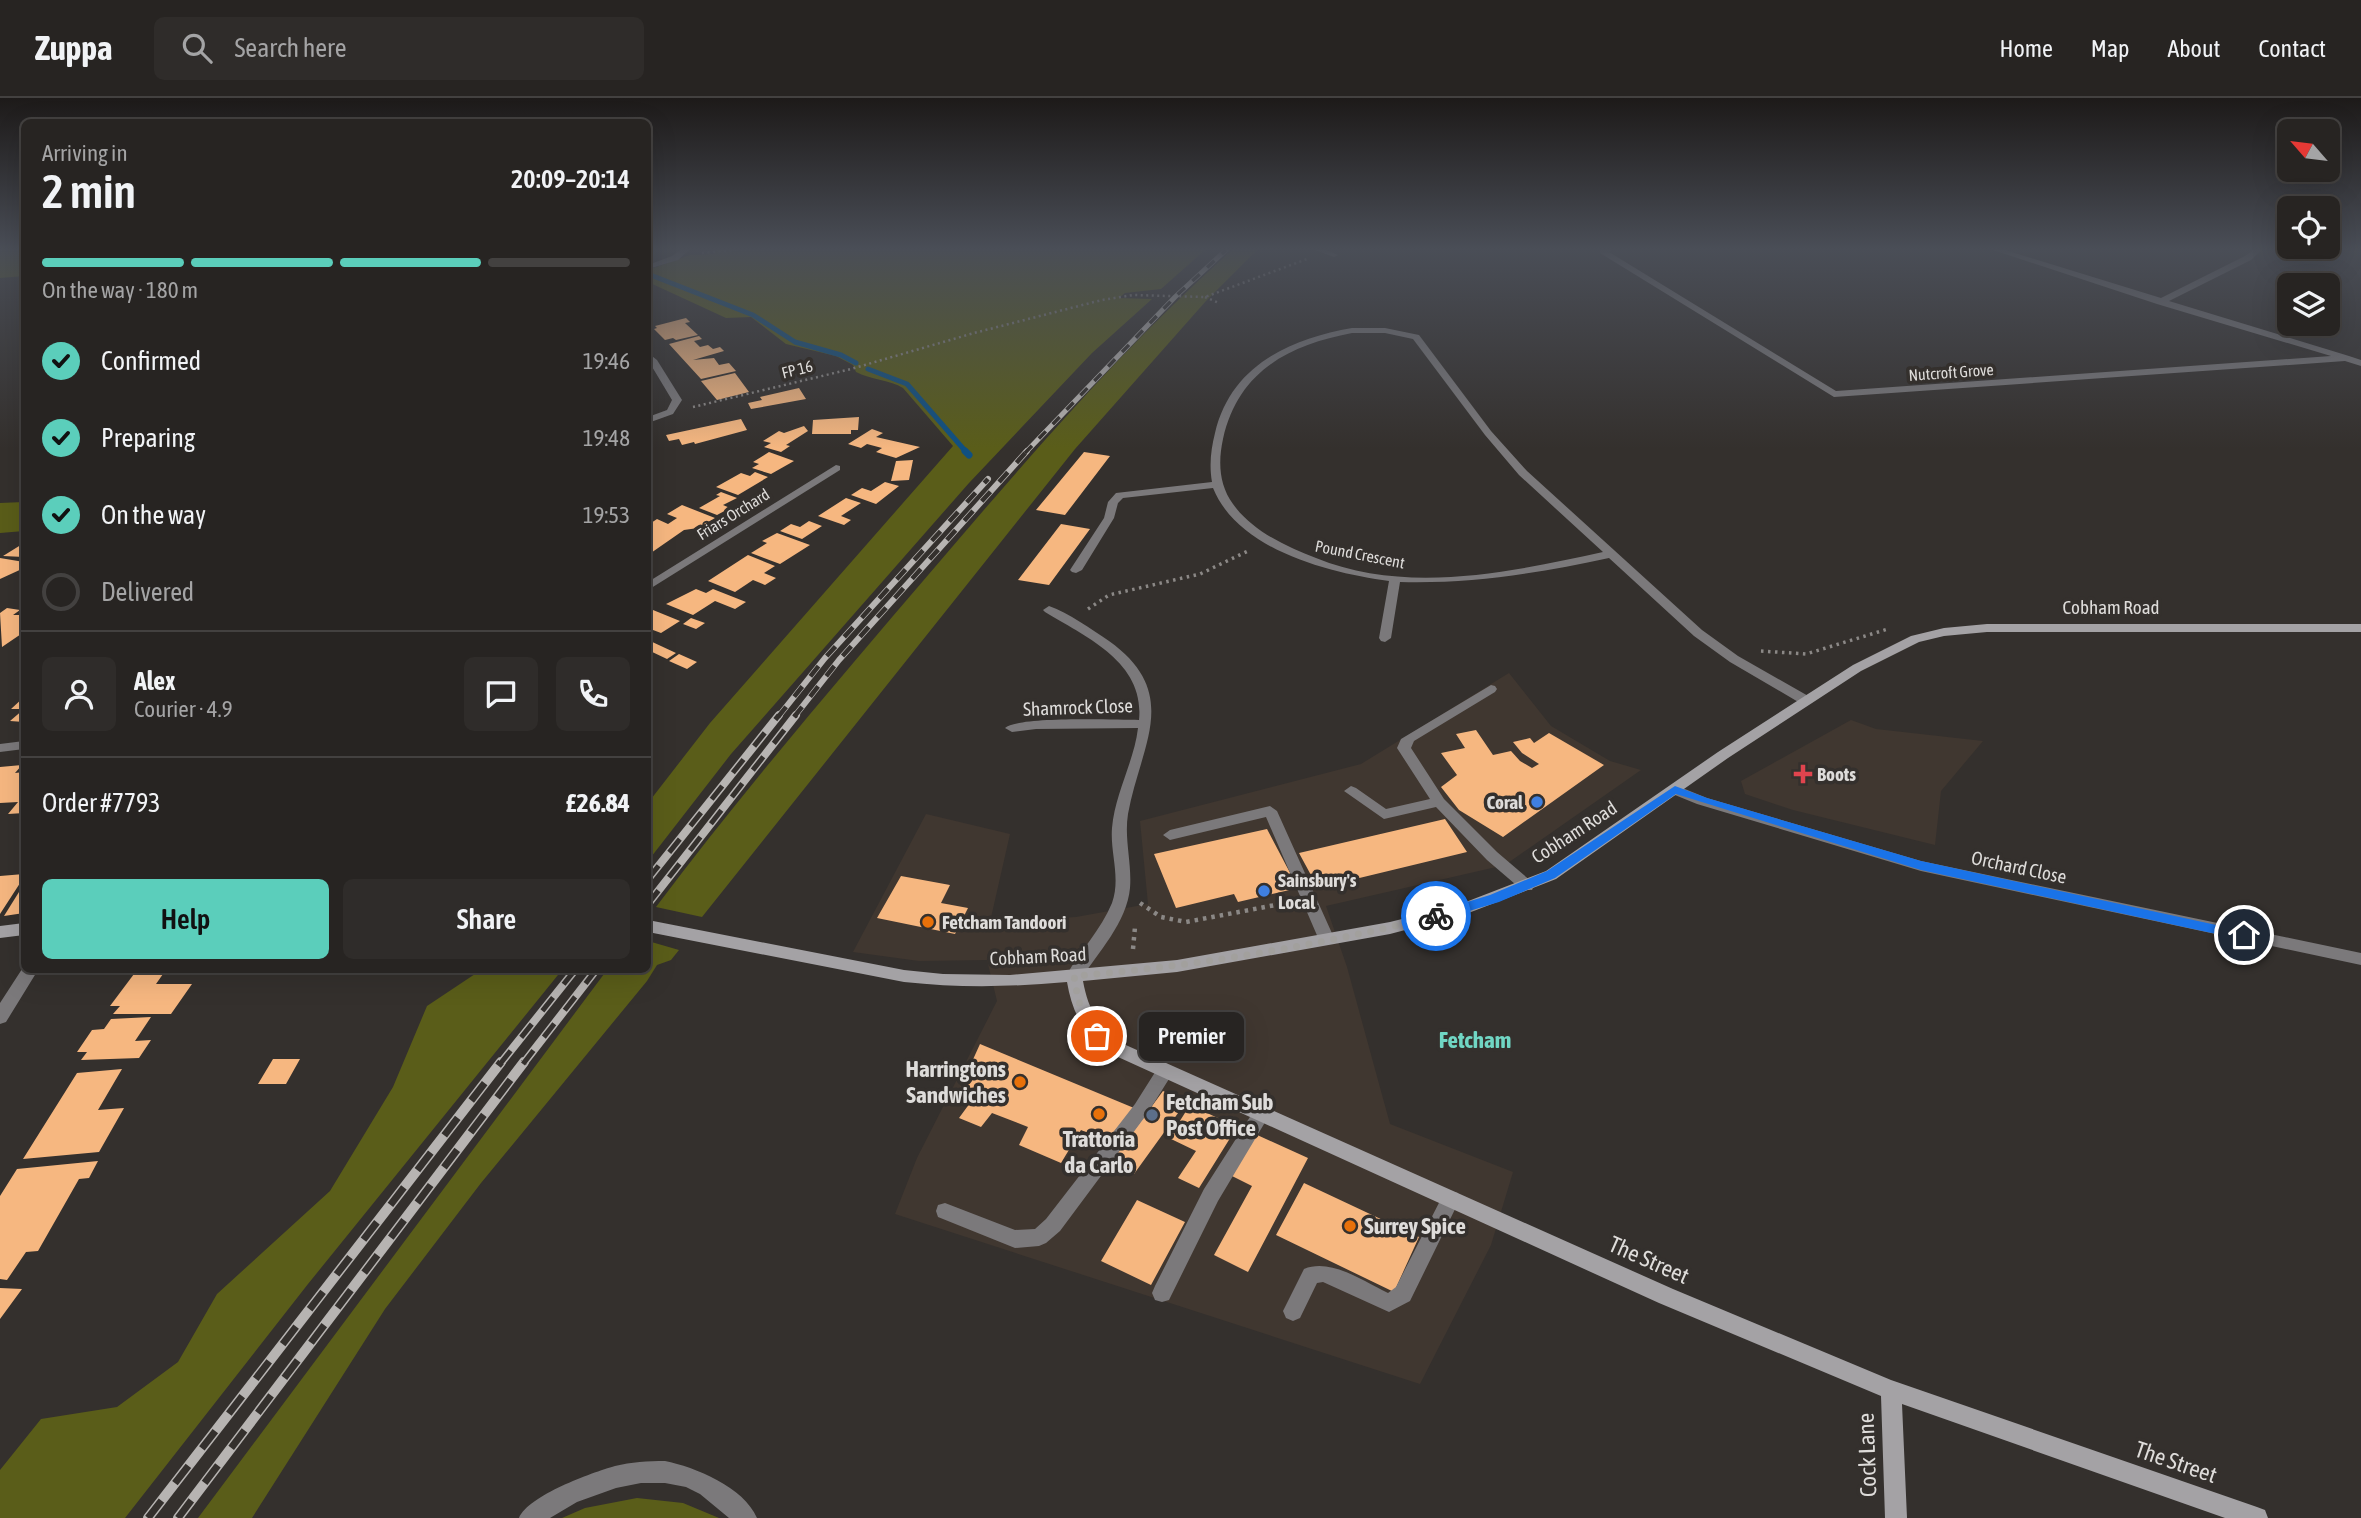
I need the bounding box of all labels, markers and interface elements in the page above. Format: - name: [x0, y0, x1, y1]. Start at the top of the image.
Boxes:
- search box: [154, 17, 644, 80]
- text: Zuppa: [35, 29, 112, 67]
- icon: search: [178, 29, 216, 67]
- text: Search here: [234, 33, 347, 63]
- text: Home: [1999, 35, 2053, 62]
- text: Map: [2091, 35, 2129, 62]
- text: About: [2167, 35, 2220, 62]
- text: Contact: [2258, 35, 2326, 62]
- north arrow: [2277, 119, 2340, 182]
- map controls: [2277, 119, 2340, 336]
- text: Arriving in: [42, 140, 128, 166]
- text: 20:09–20:14: [511, 164, 630, 194]
- text: 2 min: [42, 165, 136, 218]
- button: locate: [2277, 196, 2340, 259]
- button: layers: [2277, 273, 2340, 336]
- text: On the way · 180 m: [42, 277, 198, 303]
- icon: check: [42, 342, 80, 380]
- text: Confirmed: [101, 346, 201, 376]
- text: 19:46: [583, 348, 630, 374]
- street label: FP 16: [780, 356, 814, 382]
- street label: Nutcroft Grove: [1908, 360, 1994, 384]
- icon: check: [42, 419, 80, 457]
- text: Preparing: [101, 423, 195, 453]
- text: 19:48: [583, 425, 630, 451]
- street label: Friars Orchard: [693, 485, 773, 543]
- icon: check: [42, 496, 80, 534]
- text: On the way: [101, 500, 206, 530]
- text: 19:53: [583, 502, 630, 528]
- street label: Pound Crescent: [1314, 536, 1407, 572]
- text: Delivered: [101, 577, 194, 607]
- street label: Cobham Road: [2062, 596, 2160, 618]
- button: person: [42, 657, 116, 731]
- button: chat: [464, 657, 538, 731]
- button: phone: [556, 657, 630, 731]
- text: Alex: [134, 666, 175, 696]
- street label: Shamrock Close: [1023, 694, 1133, 720]
- text: Courier · 4.9: [134, 696, 233, 722]
- place label: Boots: [1817, 763, 1856, 785]
- marker: Boots: [1795, 766, 1811, 782]
- text: Order #7793: [42, 788, 161, 818]
- text: £26.84: [566, 788, 630, 818]
- place label: Coral: [1486, 791, 1524, 813]
- marker: Coral: [1529, 794, 1545, 810]
- street label: Cobham Road: [1527, 796, 1621, 868]
- street label: Orchard Close: [1969, 846, 2069, 888]
- place label: Sainsbury's Local: [1278, 869, 1357, 913]
- button: Help: [42, 879, 329, 959]
- button: Share: [343, 879, 630, 959]
- courier: [1401, 881, 1471, 951]
- marker: Sainsbury's Local: [1256, 883, 1272, 899]
- icon: bike: [1417, 897, 1455, 935]
- pin: [2214, 905, 2274, 965]
- place label: Fetcham Tandoori: [942, 911, 1066, 933]
- marker: Fetcham Tandoori: [920, 914, 936, 930]
- icon: home: [2225, 916, 2263, 954]
- street label: Cobham Road: [989, 942, 1087, 970]
- pin: [1067, 1006, 1127, 1066]
- callout: Premier: [1139, 1012, 1244, 1060]
- icon: bag: [1078, 1017, 1116, 1055]
- text: Premier: [1158, 1023, 1225, 1049]
- district label: Fetcham: [1439, 1027, 1511, 1053]
- place label: Harringtons Sandwiches: [906, 1056, 1006, 1108]
- marker: Harringtons Sandwiches: [1012, 1074, 1028, 1090]
- place label: Fetcham Sub Post Office: [1166, 1089, 1273, 1141]
- marker: Trattoria da Carlo: [1091, 1106, 1107, 1122]
- marker: Fetcham Sub Post Office: [1144, 1107, 1160, 1123]
- place label: Trattoria da Carlo: [1063, 1126, 1135, 1178]
- place label: Surrey Spice: [1364, 1213, 1466, 1239]
- marker: Surrey Spice: [1342, 1218, 1358, 1234]
- street label: The Street: [1605, 1231, 1693, 1289]
- street label: Cock Lane: [1853, 1413, 1881, 1497]
- street label: The Street: [2132, 1436, 2220, 1488]

